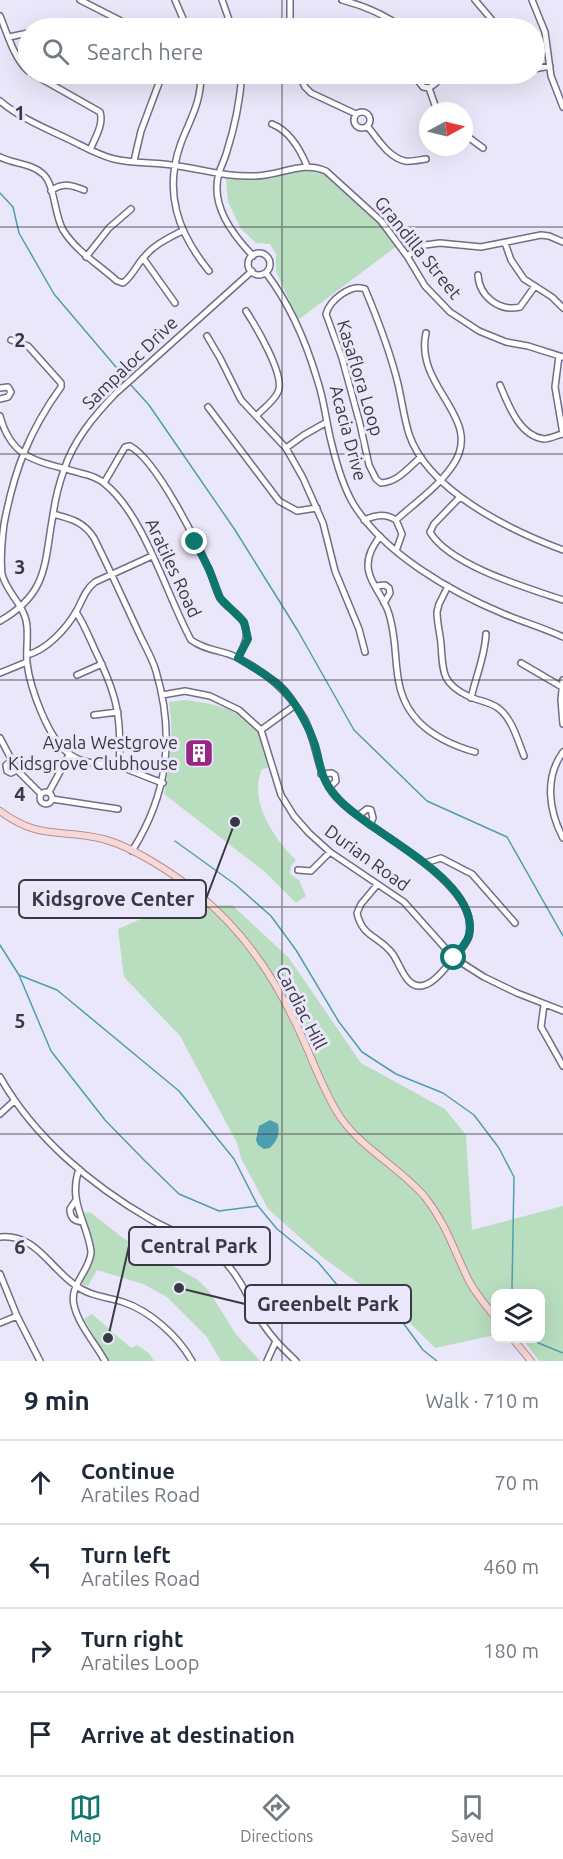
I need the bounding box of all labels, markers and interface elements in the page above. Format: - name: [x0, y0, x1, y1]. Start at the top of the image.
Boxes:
- search box: [18, 18, 545, 84]
- icon: search: [39, 35, 72, 68]
- text: Search here: [87, 39, 203, 64]
- text: 1: [14, 101, 26, 124]
- north arrow: [419, 102, 473, 156]
- street label: Grandilla Street: [371, 192, 466, 303]
- street label: Sampaloc Drive: [78, 312, 181, 413]
- street label: Kasaflora Loop: [334, 317, 388, 438]
- text: 2: [14, 328, 26, 351]
- street label: Acacia Drive: [327, 383, 371, 483]
- street label: Aratiles Road: [142, 515, 206, 620]
- route end: [181, 528, 207, 554]
- text: 3: [14, 555, 26, 578]
- place label: Ayala Westgrove Kidsgrove Clubhouse: [8, 732, 178, 773]
- building icon: Ayala Westgrove Kidsgrove Clubhouse: [183, 737, 215, 769]
- text: 4: [14, 782, 26, 805]
- street label: Durian Road: [322, 820, 414, 894]
- callout: Kidsgrove Center: [19, 880, 206, 918]
- text: Kidsgrove Center: [32, 887, 195, 910]
- route start: [440, 944, 466, 970]
- street label: Cardiac Hill: [273, 963, 331, 1052]
- text: 5: [14, 1009, 26, 1032]
- callout: Central Park: [129, 1227, 270, 1265]
- text: Central Park: [141, 1234, 257, 1257]
- text: 6: [14, 1235, 26, 1258]
- callout: Greenbelt Park: [245, 1285, 411, 1323]
- map controls: [491, 1289, 545, 1343]
- button: layers: [491, 1289, 545, 1343]
- text: Greenbelt Park: [257, 1292, 399, 1315]
- text: 9 min: [24, 1386, 90, 1415]
- text: Walk · 710 m: [426, 1389, 539, 1412]
- text: Continue: [81, 1458, 175, 1483]
- icon: ahead: [24, 1466, 57, 1499]
- text: 70 m: [495, 1471, 539, 1494]
- text: Aratiles Road: [81, 1483, 200, 1506]
- text: Turn left: [81, 1542, 171, 1567]
- icon: left: [24, 1550, 57, 1583]
- text: 460 m: [483, 1555, 539, 1578]
- text: Aratiles Road: [81, 1567, 200, 1590]
- text: Turn right: [81, 1626, 183, 1651]
- icon: right: [24, 1634, 57, 1667]
- text: 180 m: [483, 1639, 539, 1662]
- text: Aratiles Loop: [81, 1651, 199, 1674]
- icon: arrive: [24, 1718, 57, 1751]
- text: Arrive at destination: [81, 1722, 295, 1747]
- tab: Map: [69, 1791, 102, 1845]
- tab: Directions: [240, 1791, 313, 1845]
- tab: Saved: [451, 1791, 494, 1845]

